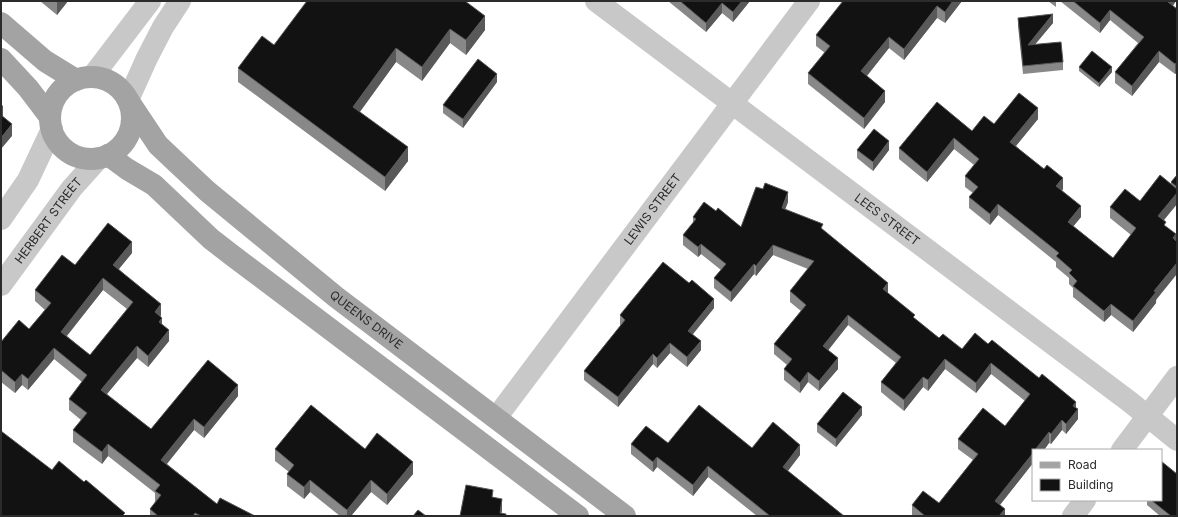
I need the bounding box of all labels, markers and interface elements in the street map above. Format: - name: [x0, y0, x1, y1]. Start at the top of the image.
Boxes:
- street label: LEWIS STREET: [621, 170, 684, 248]
- street label: HERBERT STREET: [11, 174, 85, 266]
- street label: LEES STREET: [852, 190, 923, 249]
- street label: QUEENS DRIVE: [327, 287, 406, 352]
- legend: [1032, 449, 1162, 501]
- text: Road: [1068, 457, 1097, 472]
- text: Building: [1068, 477, 1113, 492]

